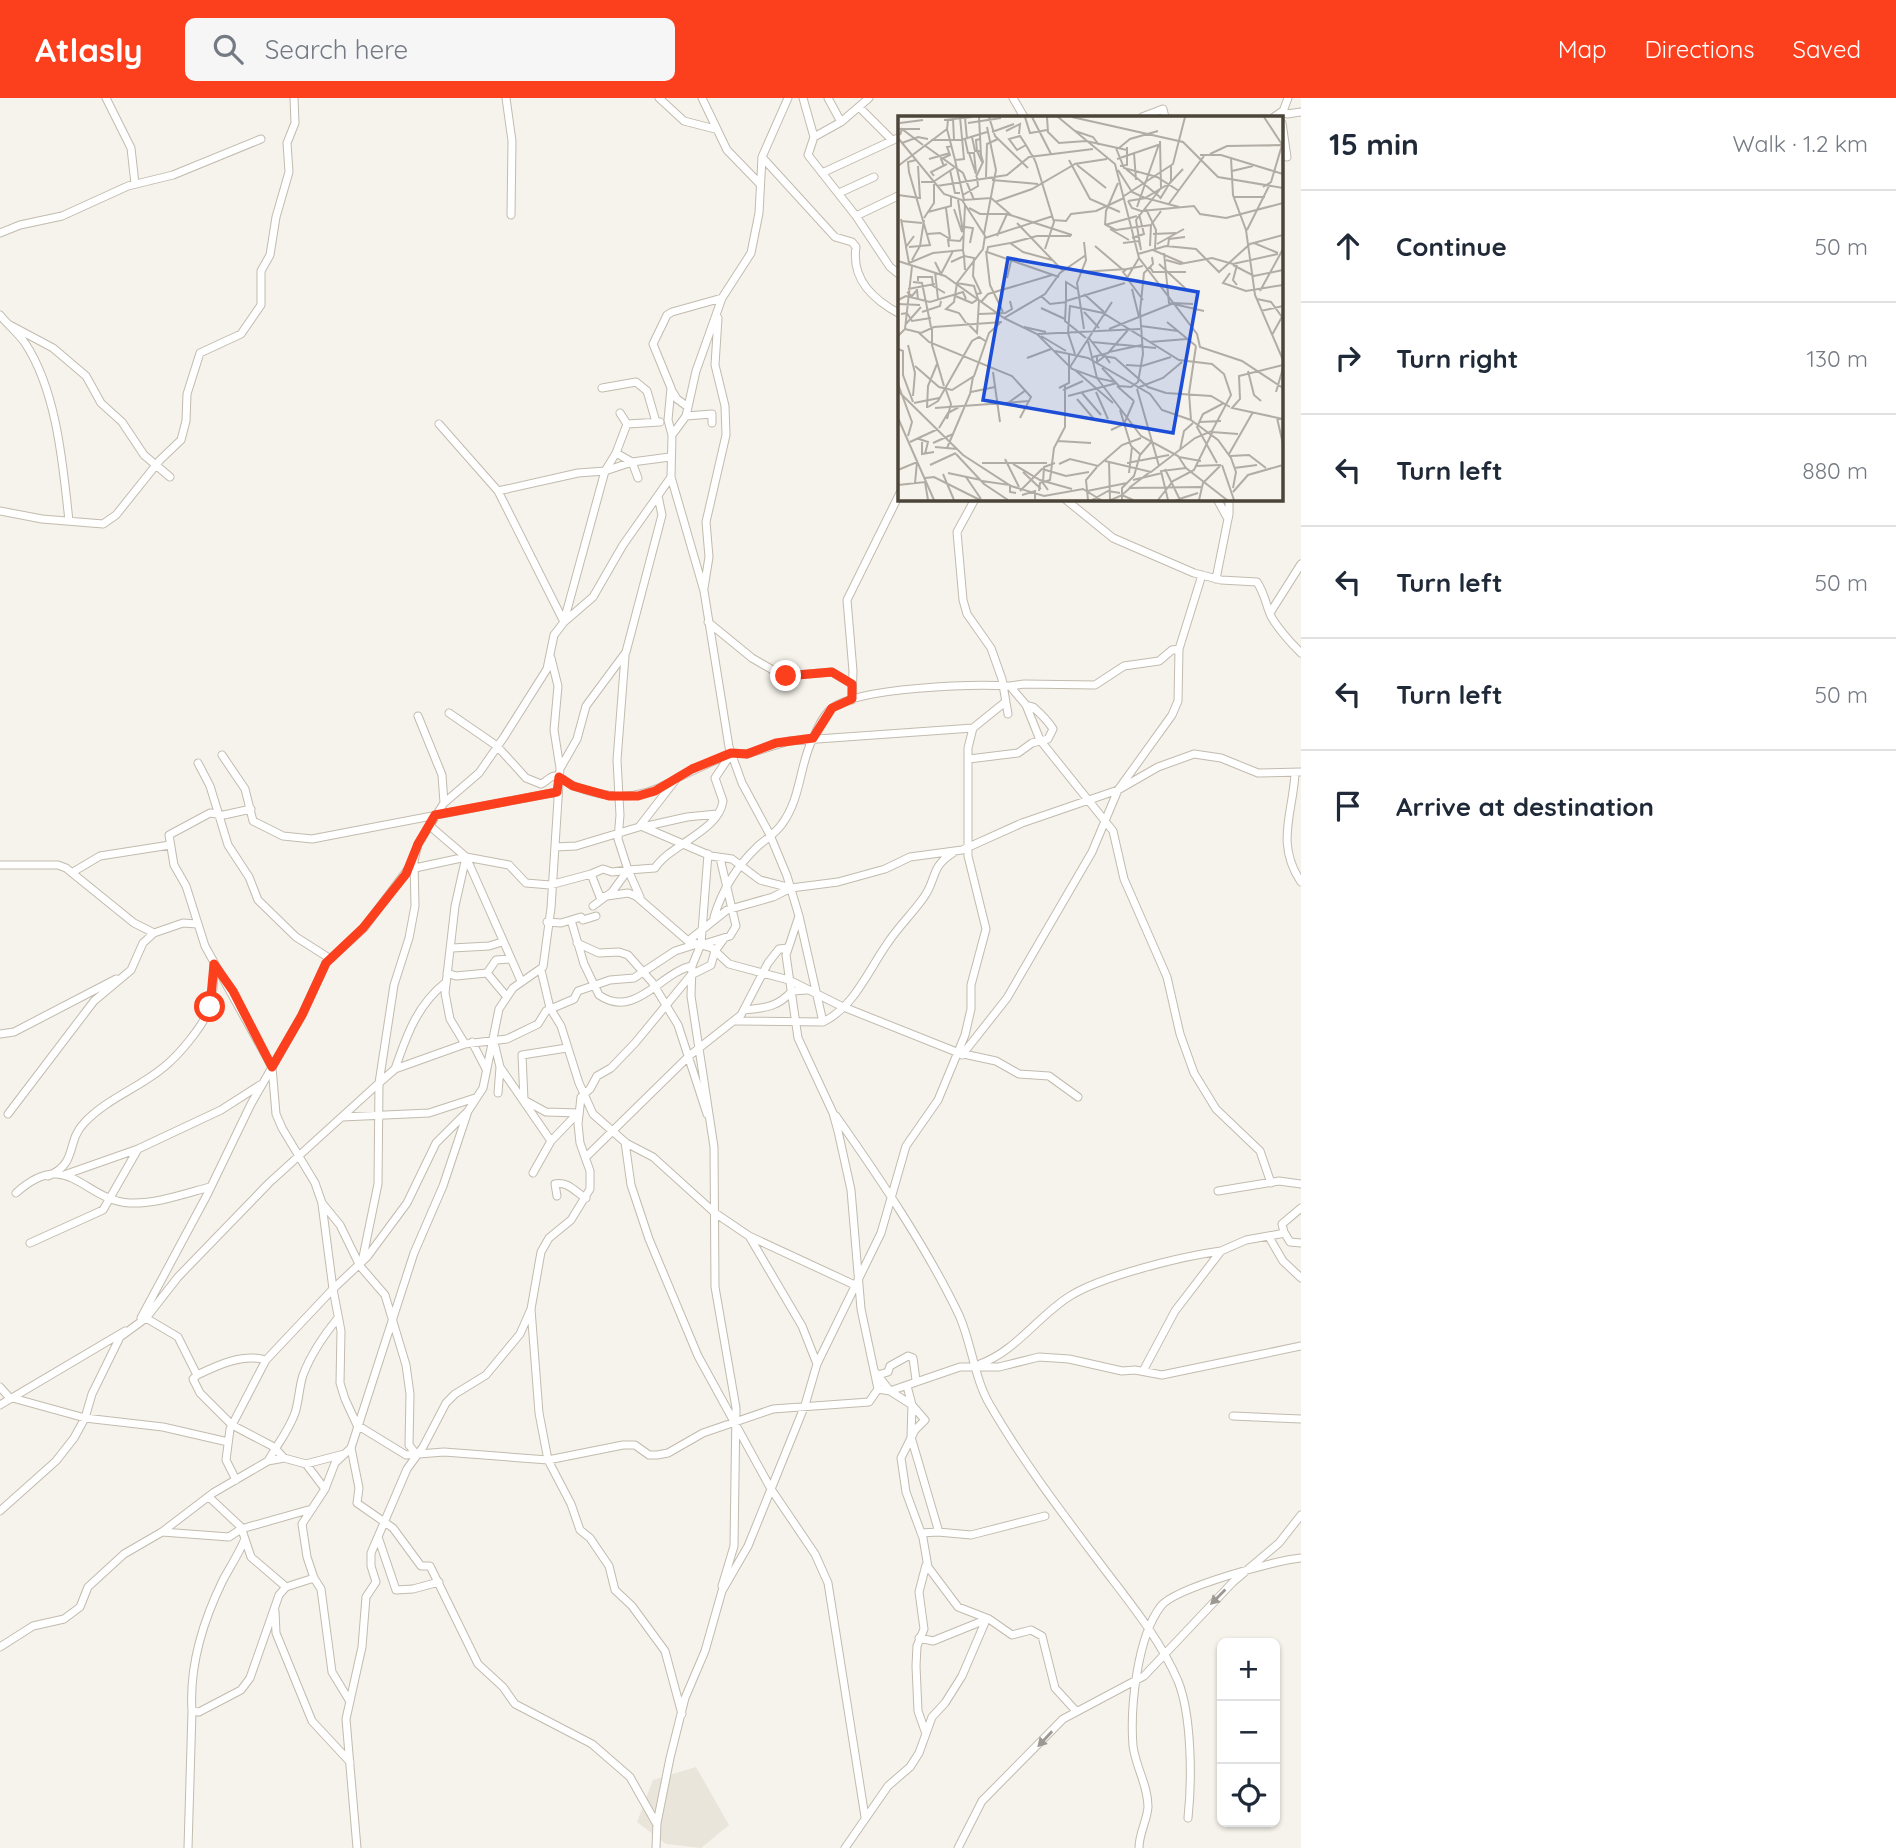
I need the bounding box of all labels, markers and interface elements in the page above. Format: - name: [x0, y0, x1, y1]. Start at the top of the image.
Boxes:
- search box: [185, 18, 675, 81]
- text: Atlasly: [35, 29, 143, 70]
- icon: search: [209, 30, 247, 68]
- text: Search here: [265, 33, 408, 66]
- text: Map: [1558, 34, 1607, 64]
- text: Directions: [1645, 34, 1755, 64]
- text: Saved: [1793, 34, 1861, 64]
- inset map: [898, 116, 1283, 500]
- text: 15 min: [1329, 125, 1419, 163]
- text: Walk · 1.2 km: [1732, 129, 1868, 158]
- icon: ahead: [1329, 227, 1367, 265]
- text: Continue: [1396, 230, 1507, 263]
- text: 50 m: [1815, 232, 1868, 261]
- icon: right: [1329, 339, 1367, 377]
- text: Turn right: [1396, 342, 1518, 375]
- text: 130 m: [1806, 344, 1868, 373]
- icon: left: [1329, 451, 1367, 489]
- text: Turn left: [1396, 454, 1503, 487]
- text: 880 m: [1802, 456, 1868, 485]
- icon: left: [1329, 563, 1367, 601]
- text: Turn left: [1396, 566, 1503, 599]
- text: 50 m: [1815, 568, 1868, 597]
- route end: [770, 660, 801, 691]
- icon: left: [1329, 675, 1367, 713]
- text: Turn left: [1396, 678, 1503, 711]
- text: 50 m: [1815, 680, 1868, 709]
- icon: arrive: [1329, 787, 1367, 825]
- text: Arrive at destination: [1396, 790, 1654, 823]
- route start: [194, 991, 225, 1022]
- one-way arrow: [1210, 1589, 1227, 1606]
- map controls: [1217, 1638, 1280, 1827]
- button: +: [1217, 1638, 1280, 1701]
- button: −: [1217, 1701, 1280, 1764]
- one-way arrow: [1037, 1730, 1053, 1747]
- button: locate: [1217, 1764, 1280, 1827]

